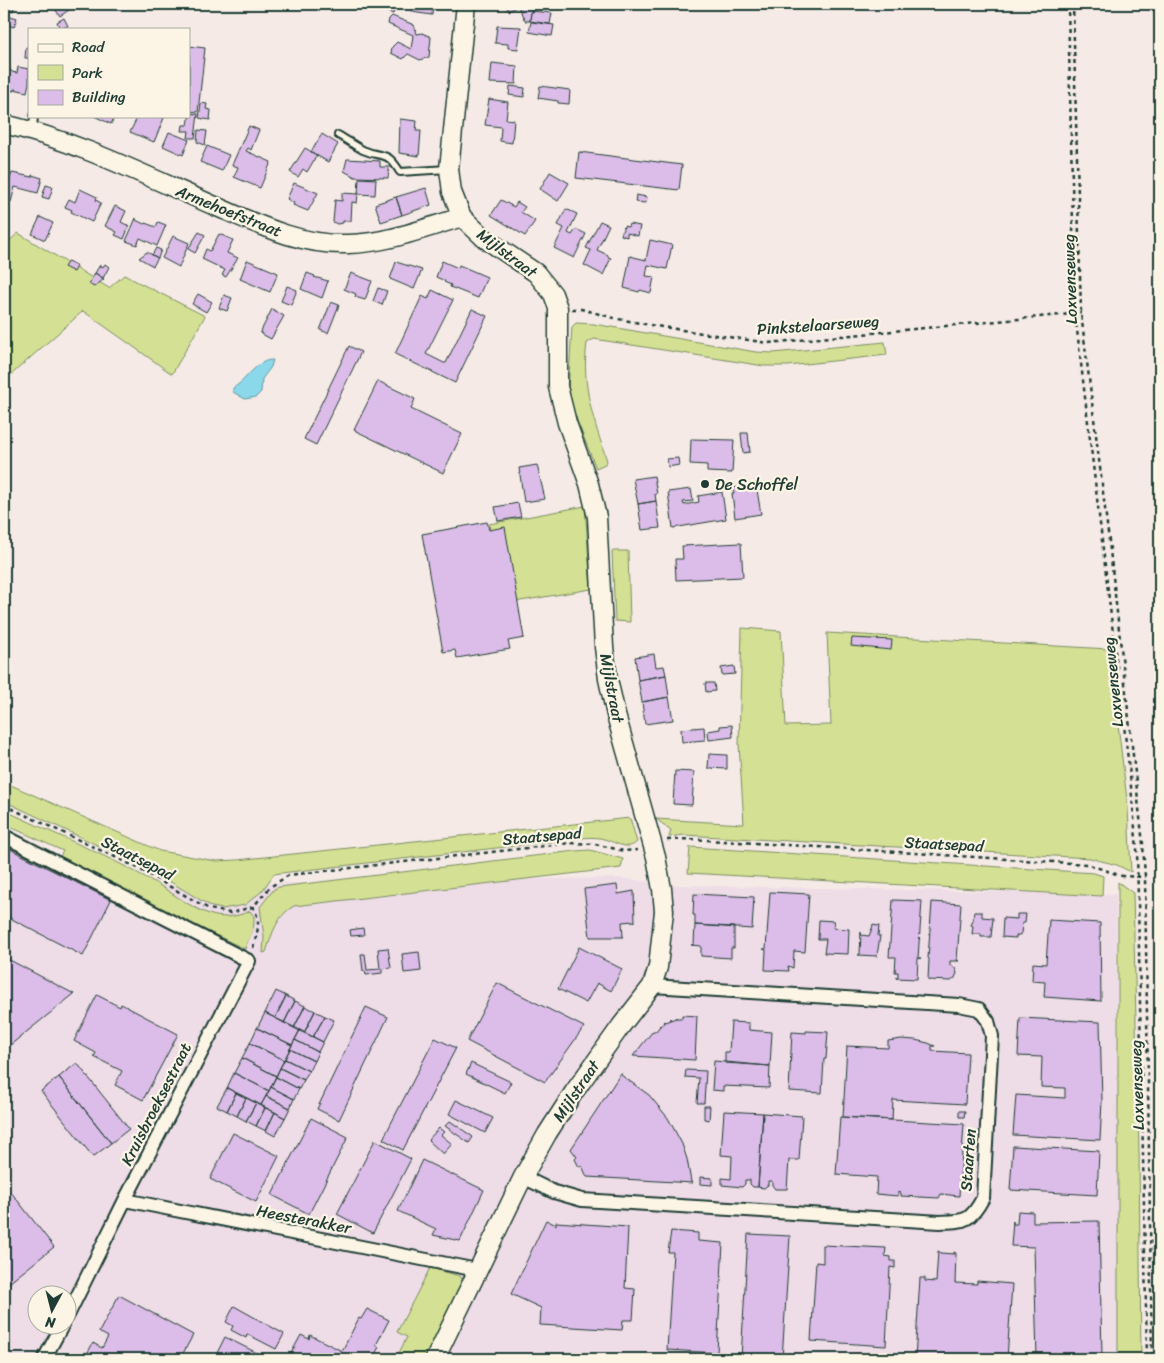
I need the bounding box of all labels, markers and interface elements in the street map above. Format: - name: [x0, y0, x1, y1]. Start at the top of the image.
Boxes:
- legend: [28, 28, 190, 118]
- text: Road: [72, 34, 105, 60]
- text: Park: [72, 60, 103, 86]
- text: Building: [72, 84, 126, 110]
- street label: Armehoefstraat: [171, 176, 286, 245]
- street label: Mijlstraat: [470, 220, 544, 286]
- street label: Loxvenseweg: [1054, 233, 1086, 325]
- street label: Pinkstelaarseweg: [756, 306, 880, 344]
- place label: De Schoffel: [715, 470, 798, 499]
- marker: De Schoffel: [699, 478, 711, 490]
- street label: Loxvenseweg: [1094, 635, 1132, 729]
- street label: Mijlstraat: [591, 651, 633, 726]
- street label: Staatsepad: [501, 818, 584, 854]
- street label: Staatsepad: [96, 827, 181, 890]
- street label: Staatsepad: [904, 827, 986, 861]
- street label: Kruisbroeksestraat: [112, 1037, 200, 1171]
- street label: Loxvenseweg: [1121, 1039, 1153, 1131]
- street label: Mijlstraat: [544, 1053, 608, 1128]
- street label: Staarten: [951, 1127, 985, 1192]
- street label: Heesterakker: [254, 1196, 355, 1243]
- north arrow: [28, 1286, 78, 1336]
- text: N: [44, 1309, 58, 1336]

